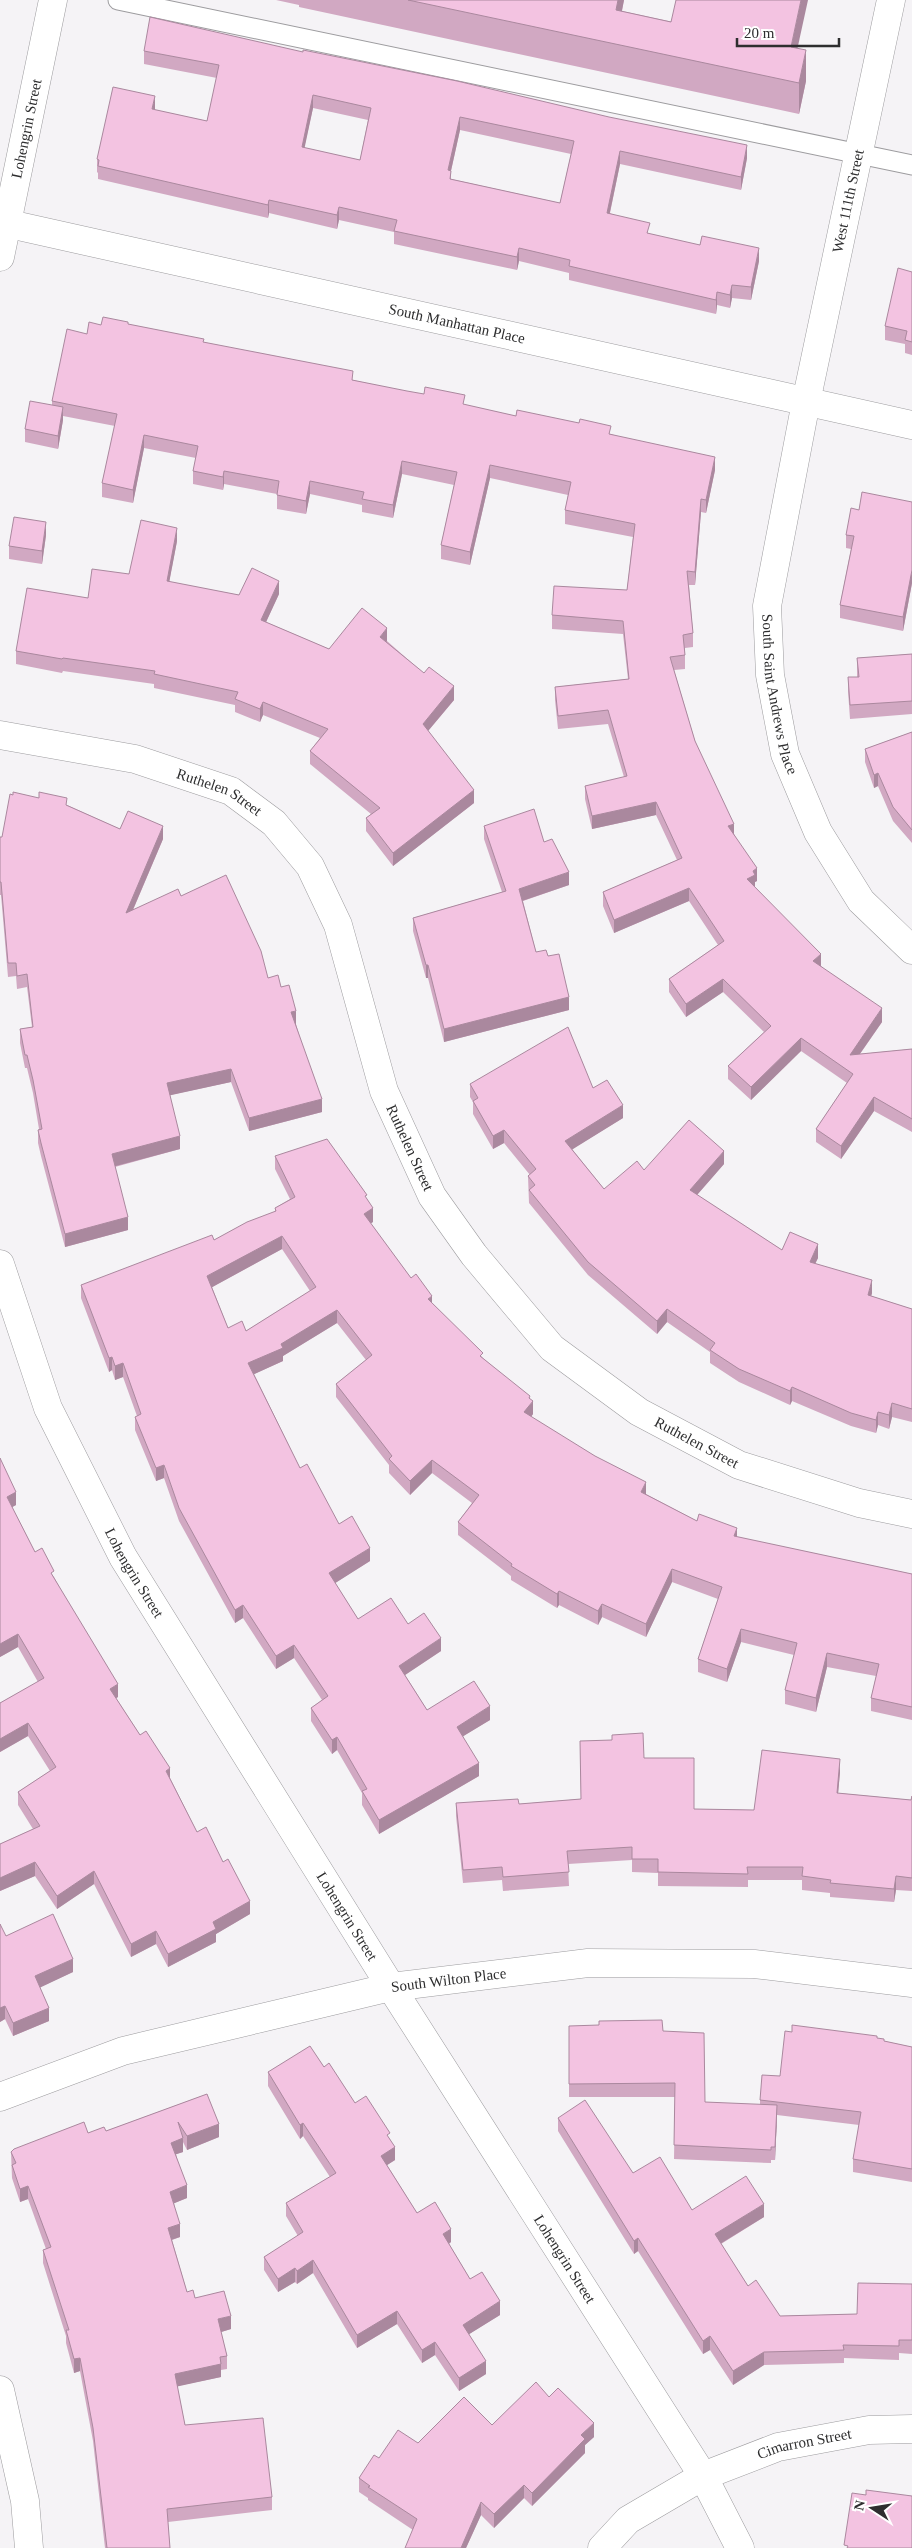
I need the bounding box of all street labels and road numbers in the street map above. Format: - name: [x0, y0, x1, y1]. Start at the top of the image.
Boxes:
- street label: Lohengrin Street: [8, 77, 45, 180]
- street label: West 111th Street: [829, 147, 867, 254]
- street label: South Manhattan Place: [387, 301, 527, 347]
- street label: South Saint Andrews Place: [759, 614, 801, 777]
- street label: Ruthelen Street: [175, 765, 265, 820]
- street label: Ruthelen Street: [383, 1102, 437, 1194]
- street label: Ruthelen Street: [652, 1414, 742, 1472]
- street label: Lohengrin Street: [102, 1525, 167, 1621]
- street label: Lohengrin Street: [313, 1869, 381, 1964]
- street label: South Wilton Place: [390, 1965, 508, 1995]
- street label: Lohengrin Street: [531, 2212, 599, 2307]
- street label: Cimarron Street: [755, 2425, 854, 2462]

